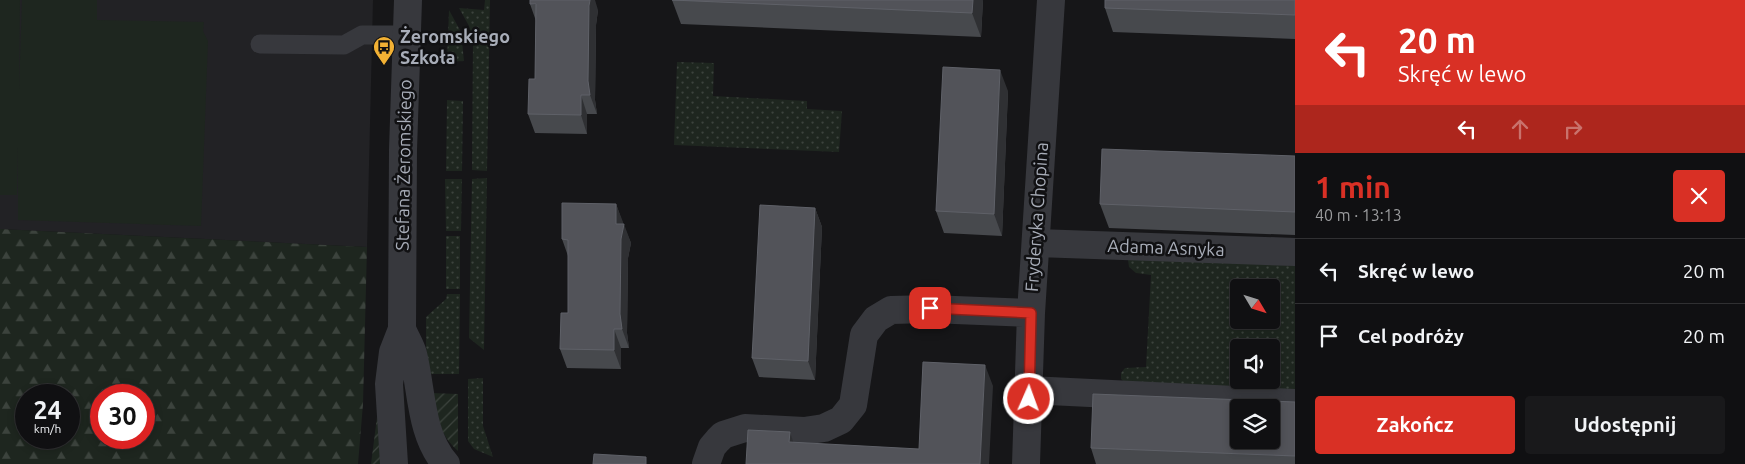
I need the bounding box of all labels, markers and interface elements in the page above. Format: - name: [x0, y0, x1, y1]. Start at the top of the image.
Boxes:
- icon: left: [1315, 20, 1380, 85]
- text: 20 m: [1398, 20, 1476, 60]
- place label: Żeromskiego Szkoła: [400, 26, 510, 67]
- bus stop icon: Żeromskiego Szkoła: [372, 35, 396, 66]
- text: Skręć w lewo: [1398, 61, 1526, 86]
- street label: Stefana Żeromskiego: [392, 79, 414, 251]
- icon: left: [1453, 115, 1481, 143]
- icon: ahead: [1506, 115, 1534, 143]
- icon: right: [1559, 115, 1587, 143]
- street label: Fryderyka Chopina: [1021, 141, 1051, 292]
- text: 1 min: [1315, 170, 1391, 204]
- button: close: [1673, 170, 1725, 222]
- text: 40 m · 13:13: [1315, 206, 1402, 224]
- street label: Adama Asnyka: [1107, 235, 1225, 259]
- icon: left: [1315, 257, 1343, 285]
- text: Skręć w lewo: [1358, 260, 1474, 282]
- text: 20 m: [1683, 260, 1725, 282]
- north arrow: [1230, 279, 1280, 329]
- map controls: [1230, 279, 1280, 449]
- pin: [909, 287, 951, 329]
- icon: arrive: [916, 294, 944, 322]
- icon: arrive: [1315, 322, 1343, 350]
- text: Cel podróży: [1358, 325, 1464, 347]
- text: 20 m: [1683, 325, 1725, 347]
- button: sound: [1230, 339, 1280, 389]
- position arrow: [1002, 372, 1054, 424]
- speed limit sign: 30: [90, 384, 155, 449]
- text: 24: [33, 396, 62, 424]
- button: Zakończ: [1315, 396, 1515, 454]
- button: Udostępnij: [1525, 396, 1725, 454]
- button: layers: [1230, 399, 1280, 449]
- text: km/h: [34, 422, 61, 435]

